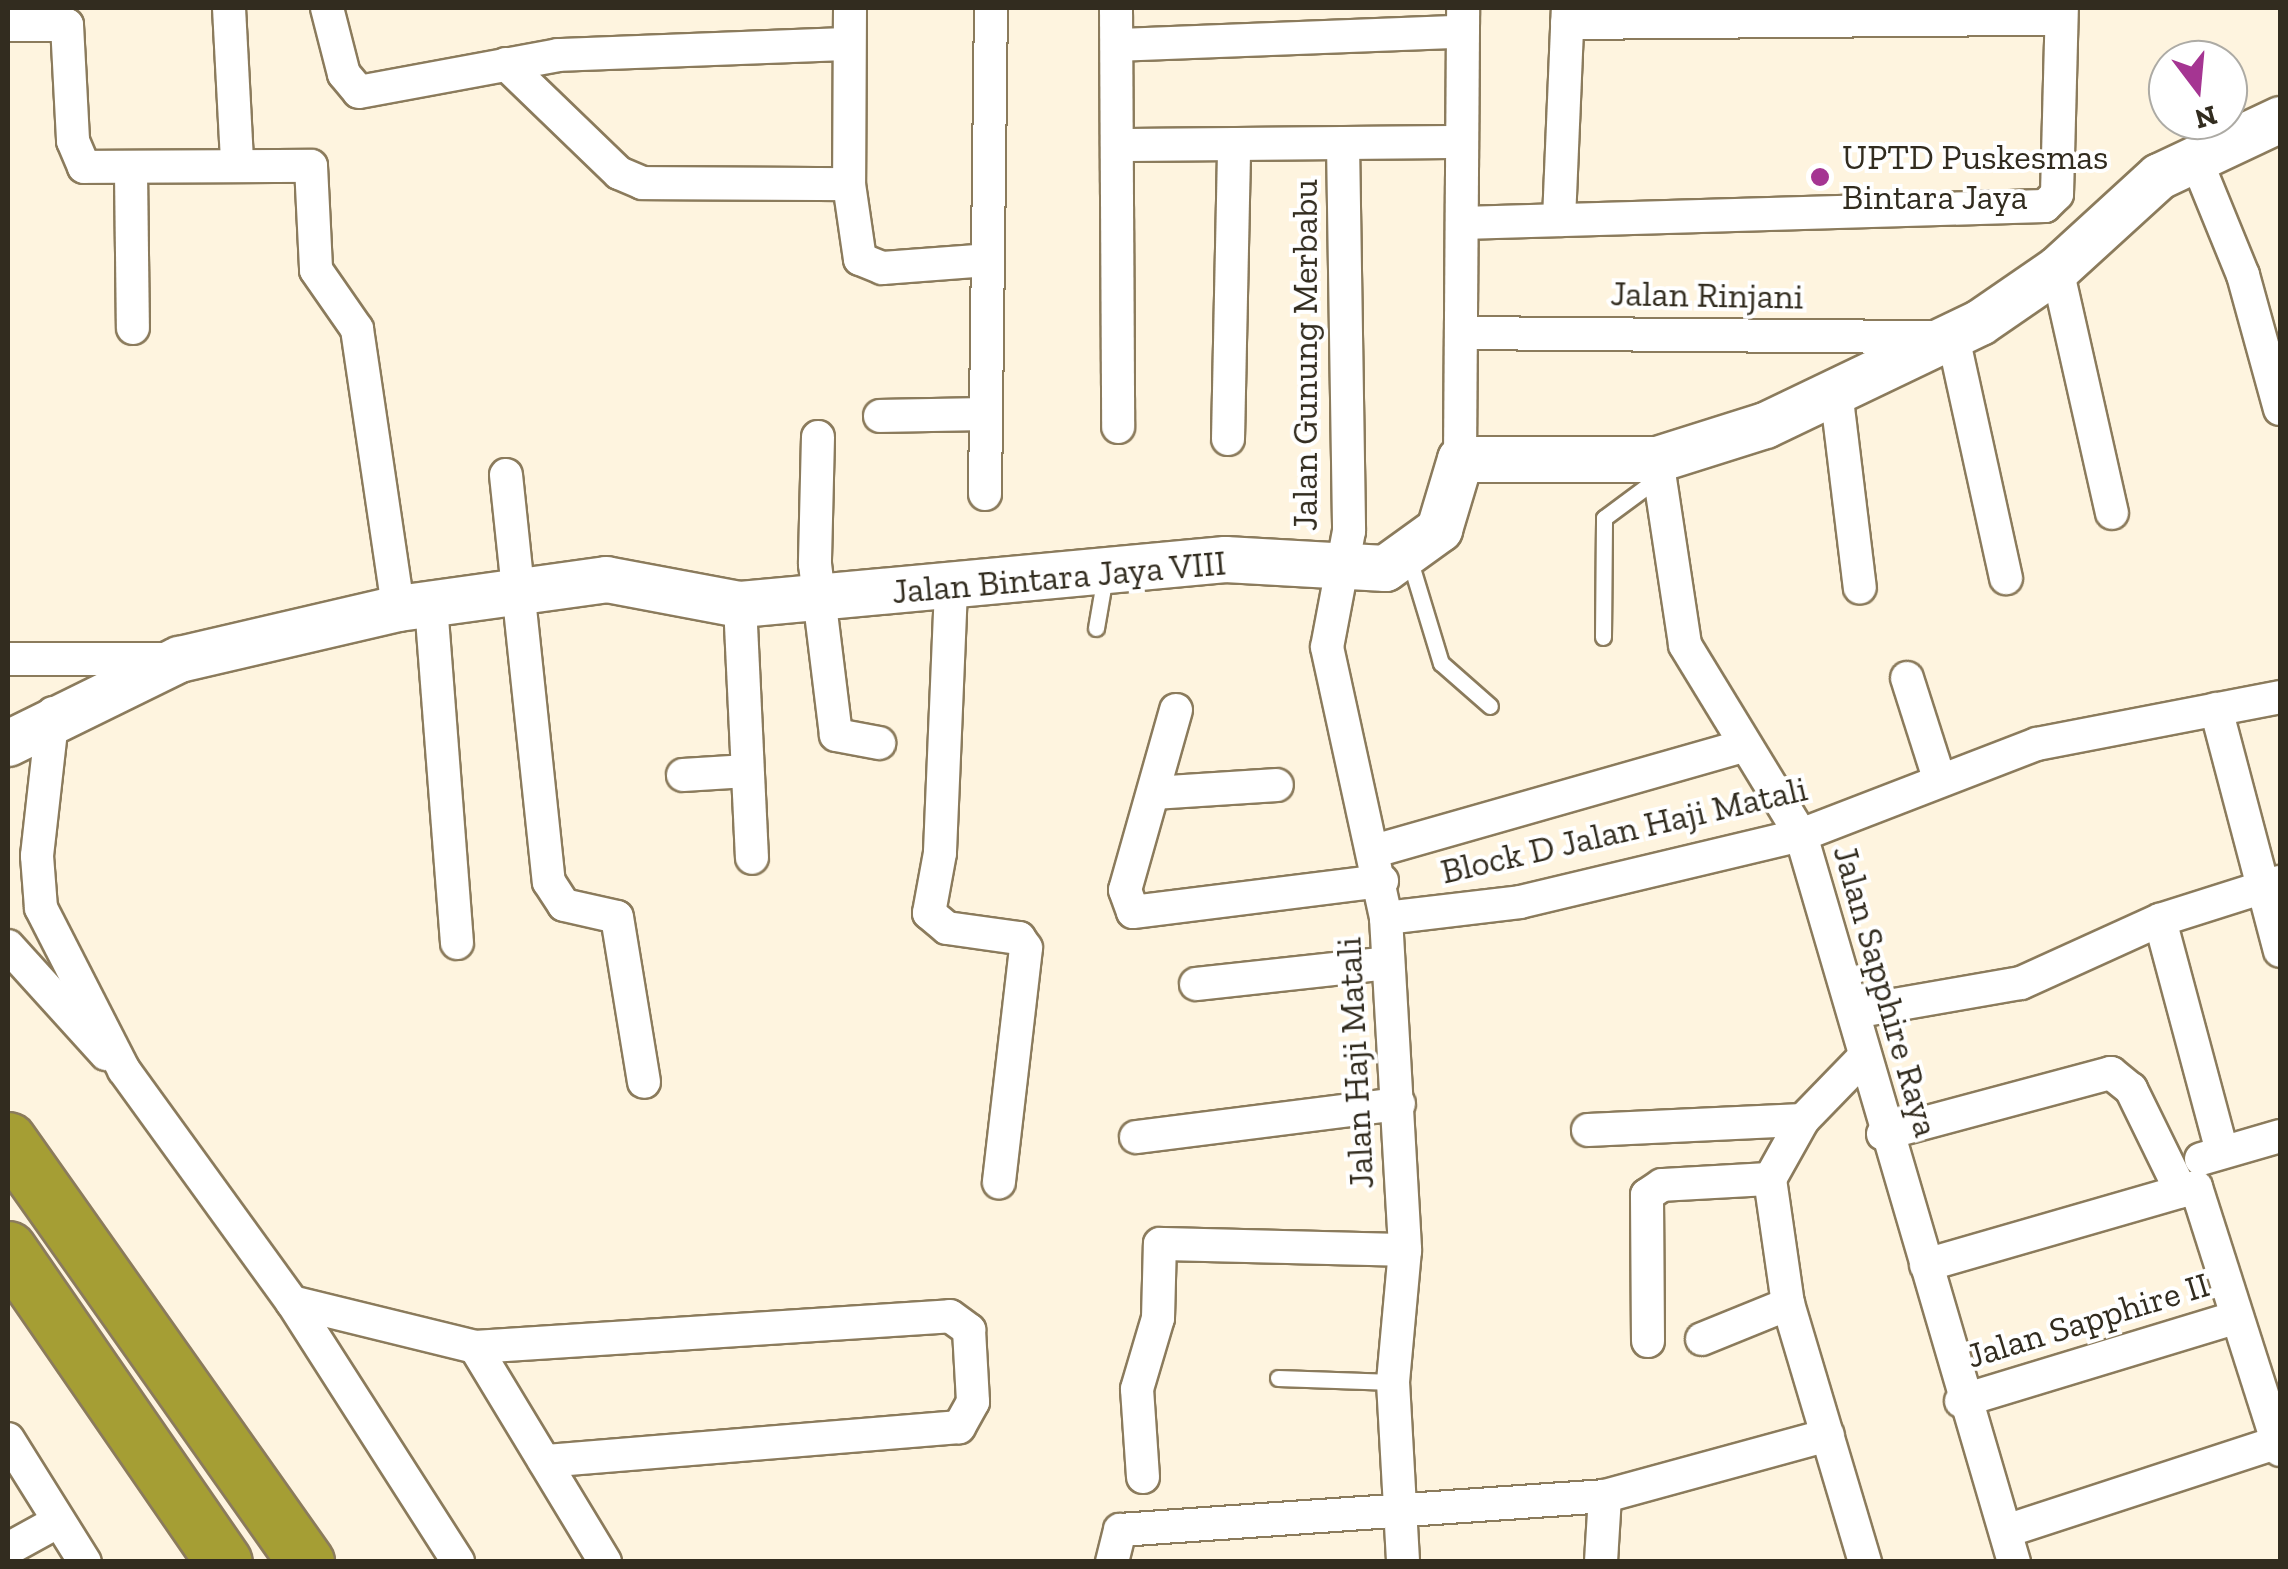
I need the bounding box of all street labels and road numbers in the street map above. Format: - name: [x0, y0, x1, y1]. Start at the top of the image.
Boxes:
- street label: Jalan Gunung Merbabu: [1284, 179, 1326, 531]
- street label: Jalan Rinjani: [1610, 272, 1804, 318]
- street label: Jalan Bintara Jaya VIII: [889, 541, 1229, 613]
- street label: Block D Jalan Haji Matali: [1436, 767, 1812, 893]
- street label: Jalan Sapphire Raya: [1824, 840, 1948, 1142]
- street label: Jalan Haji Matali: [1327, 936, 1383, 1190]
- street label: Jalan Sapphire II: [1962, 1263, 2214, 1377]

